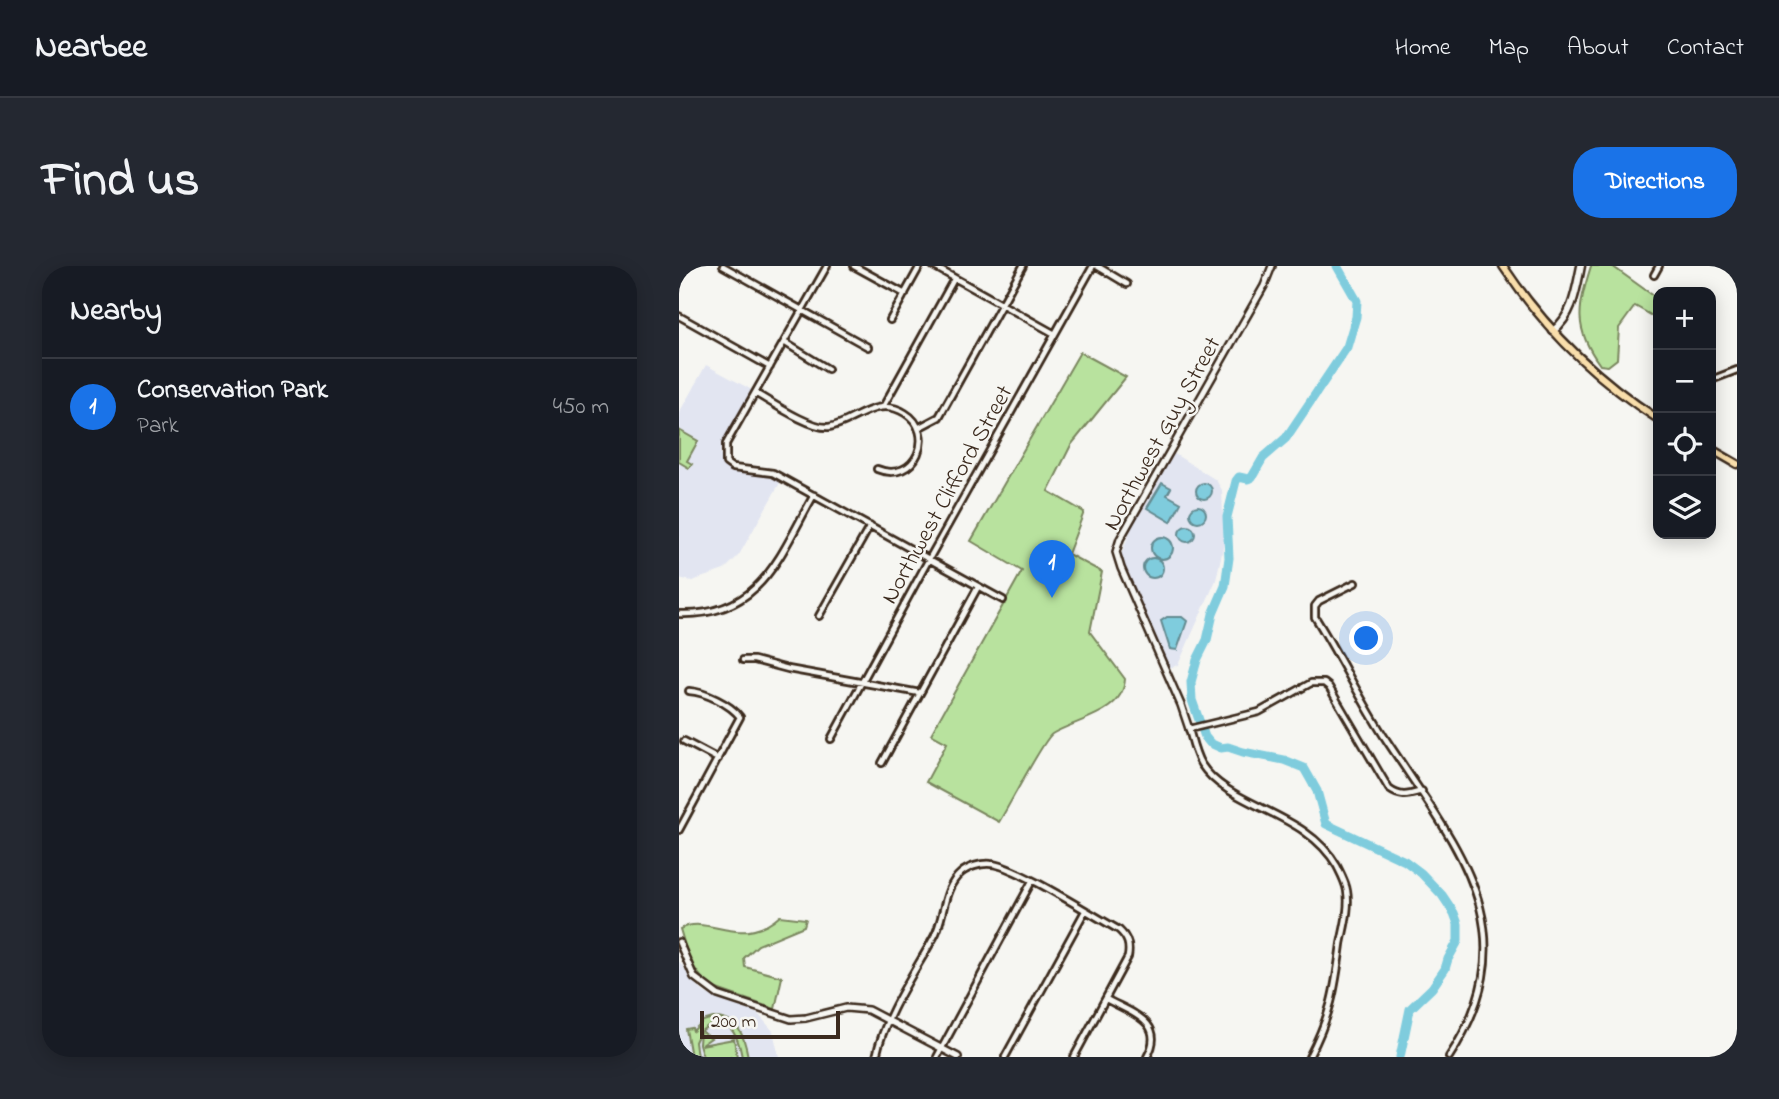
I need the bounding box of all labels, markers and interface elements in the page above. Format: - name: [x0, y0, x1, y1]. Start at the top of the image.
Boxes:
- text: Nearbee: [35, 24, 147, 72]
- text: Home: [1395, 31, 1451, 66]
- text: Map: [1489, 31, 1529, 66]
- text: About: [1567, 31, 1629, 66]
- text: Contact: [1667, 31, 1744, 66]
- text: Find us: [42, 146, 199, 218]
- button: Directions: [1573, 147, 1737, 218]
- map controls: [1653, 287, 1716, 539]
- button: +: [1653, 287, 1716, 350]
- text: Nearby: [70, 290, 162, 334]
- street label: Northwest Guy Street: [1095, 331, 1232, 538]
- button: −: [1653, 350, 1716, 413]
- text: Conservation Park: [137, 372, 328, 410]
- street label: Northwest Clifford Street: [873, 379, 1023, 611]
- text: 1: [89, 391, 97, 424]
- text: 450 m: [553, 391, 609, 424]
- text: Park: [137, 410, 179, 443]
- button: locate: [1653, 413, 1716, 476]
- button: layers: [1653, 476, 1716, 539]
- pin: 1: [1029, 540, 1075, 598]
- your location: [1349, 621, 1383, 655]
- scale bar: [700, 1008, 840, 1040]
- text: 200 m: [711, 1009, 756, 1036]

